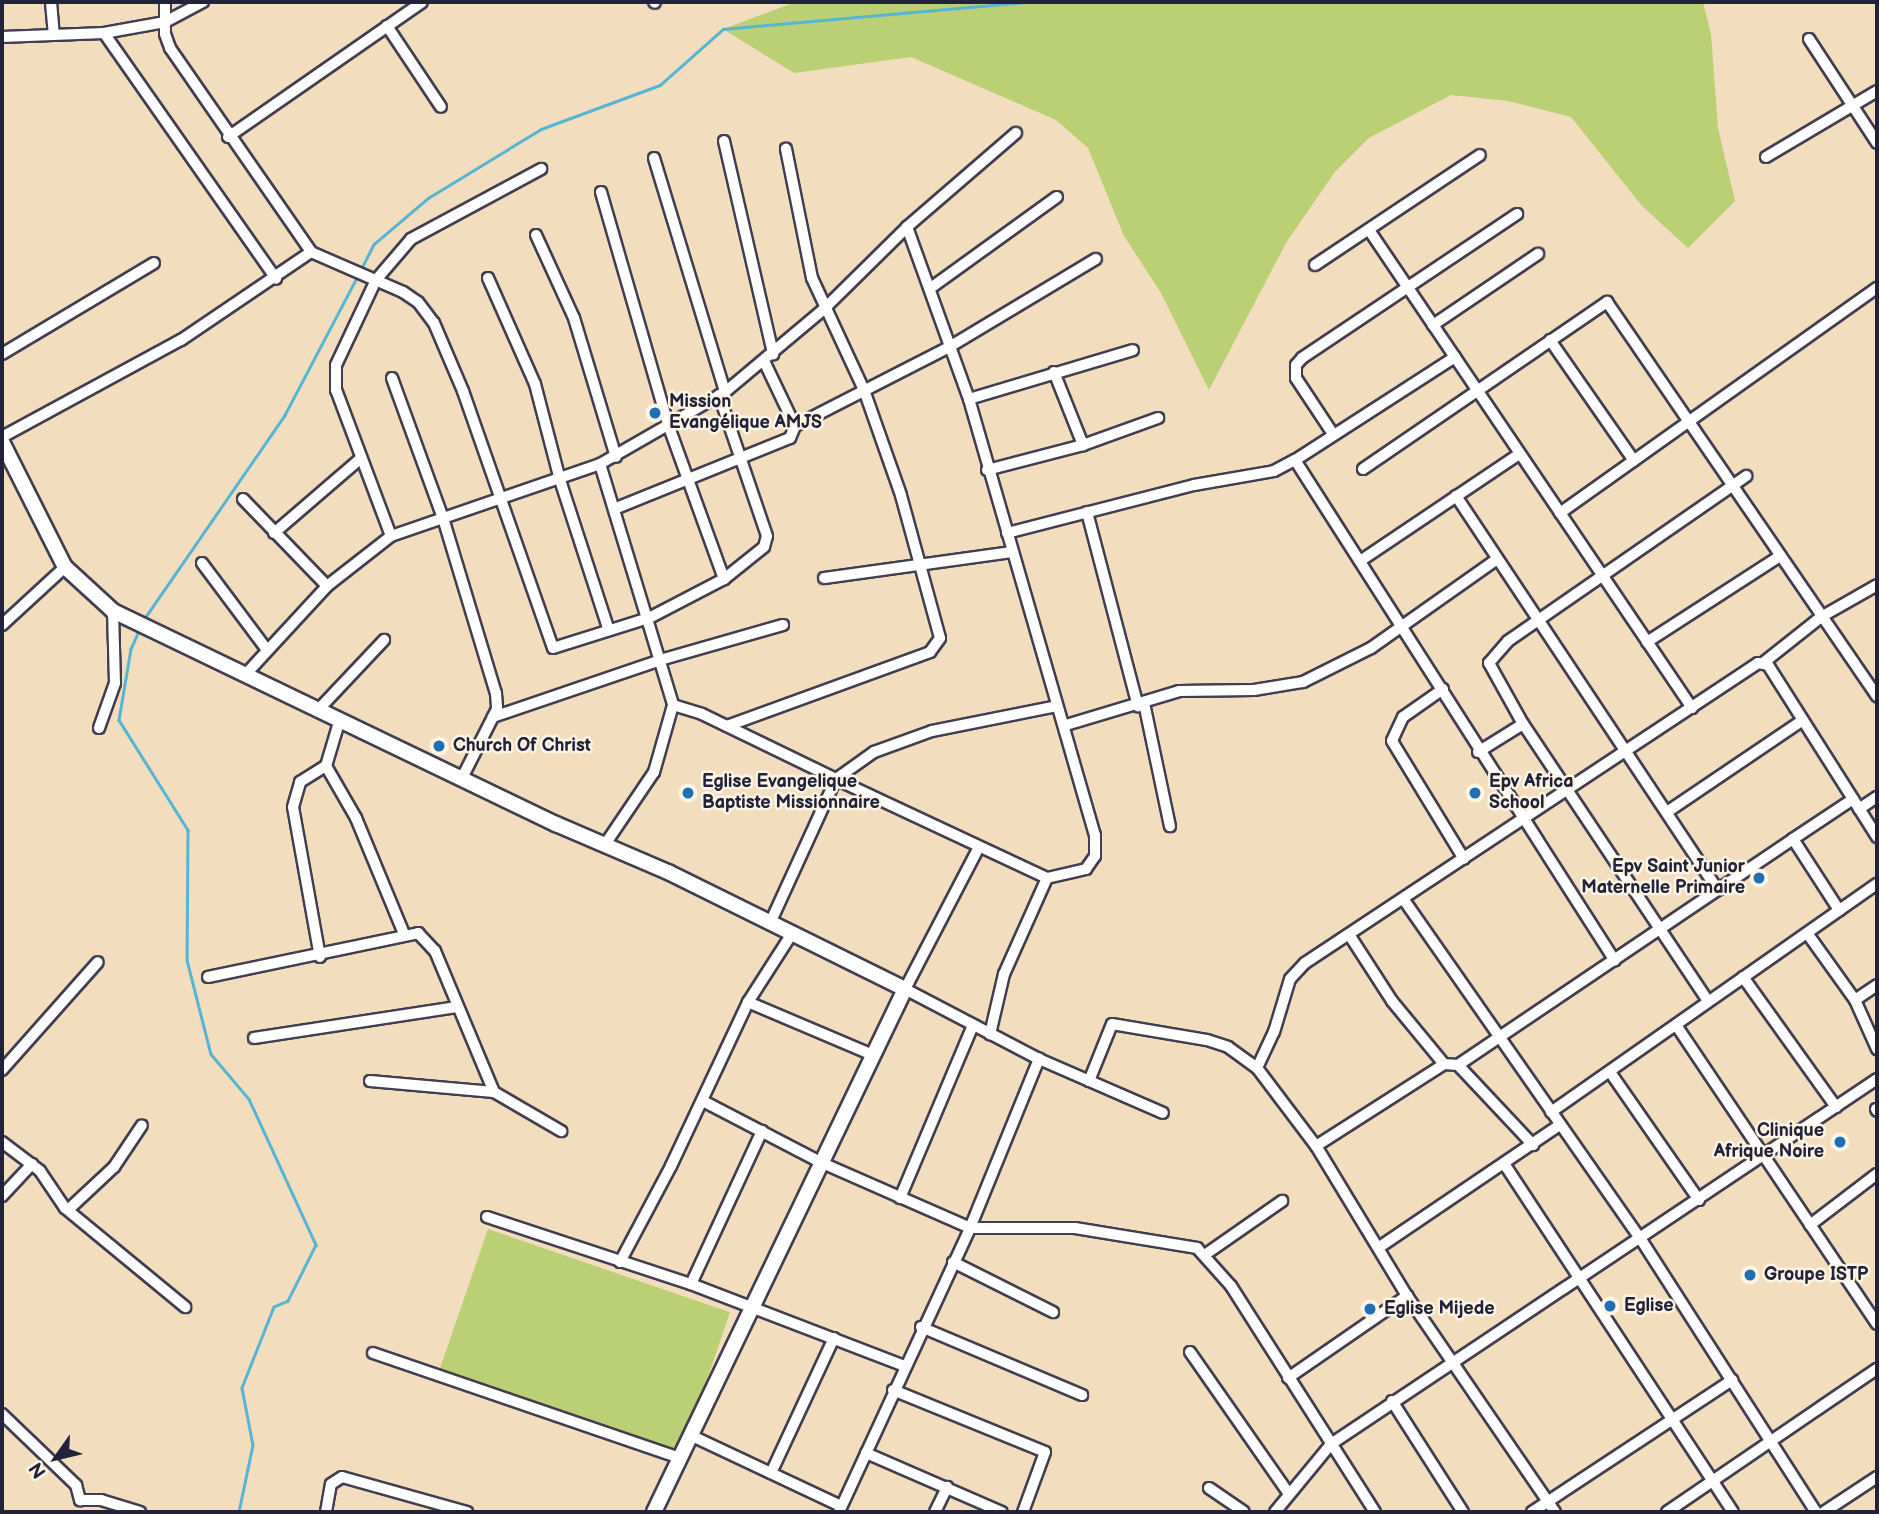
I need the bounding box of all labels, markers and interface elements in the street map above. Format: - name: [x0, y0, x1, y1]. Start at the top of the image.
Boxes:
- place label: Mission Evangélique AMJS: [669, 392, 822, 434]
- marker: Mission Evangélique AMJS: [647, 405, 663, 421]
- place label: Church Of Christ: [453, 735, 591, 757]
- marker: Church Of Christ: [431, 738, 447, 754]
- place label: Eglise Evangelique Baptiste Missionnaire: [702, 772, 880, 814]
- place label: Epv Africa School: [1489, 772, 1573, 814]
- marker: Eglise Evangelique Baptiste Missionnaire: [680, 785, 696, 801]
- marker: Epv Africa School: [1467, 785, 1483, 801]
- place label: Epv Saint Junior Maternelle Primaire: [1581, 857, 1745, 900]
- marker: Epv Saint Junior Maternelle Primaire: [1751, 870, 1767, 886]
- place label: Clinique Afrique Noire: [1714, 1121, 1824, 1164]
- marker: Clinique Afrique Noire: [1830, 1132, 1850, 1152]
- place label: Groupe ISTP: [1764, 1264, 1868, 1286]
- marker: Groupe ISTP: [1742, 1267, 1758, 1283]
- place label: Eglise: [1624, 1295, 1674, 1317]
- place label: Eglise Mijede: [1384, 1298, 1495, 1320]
- marker: Eglise: [1602, 1298, 1618, 1314]
- marker: Eglise Mijede: [1362, 1301, 1378, 1317]
- north arrow: [21, 1423, 91, 1493]
- text: N: [25, 1458, 52, 1482]

